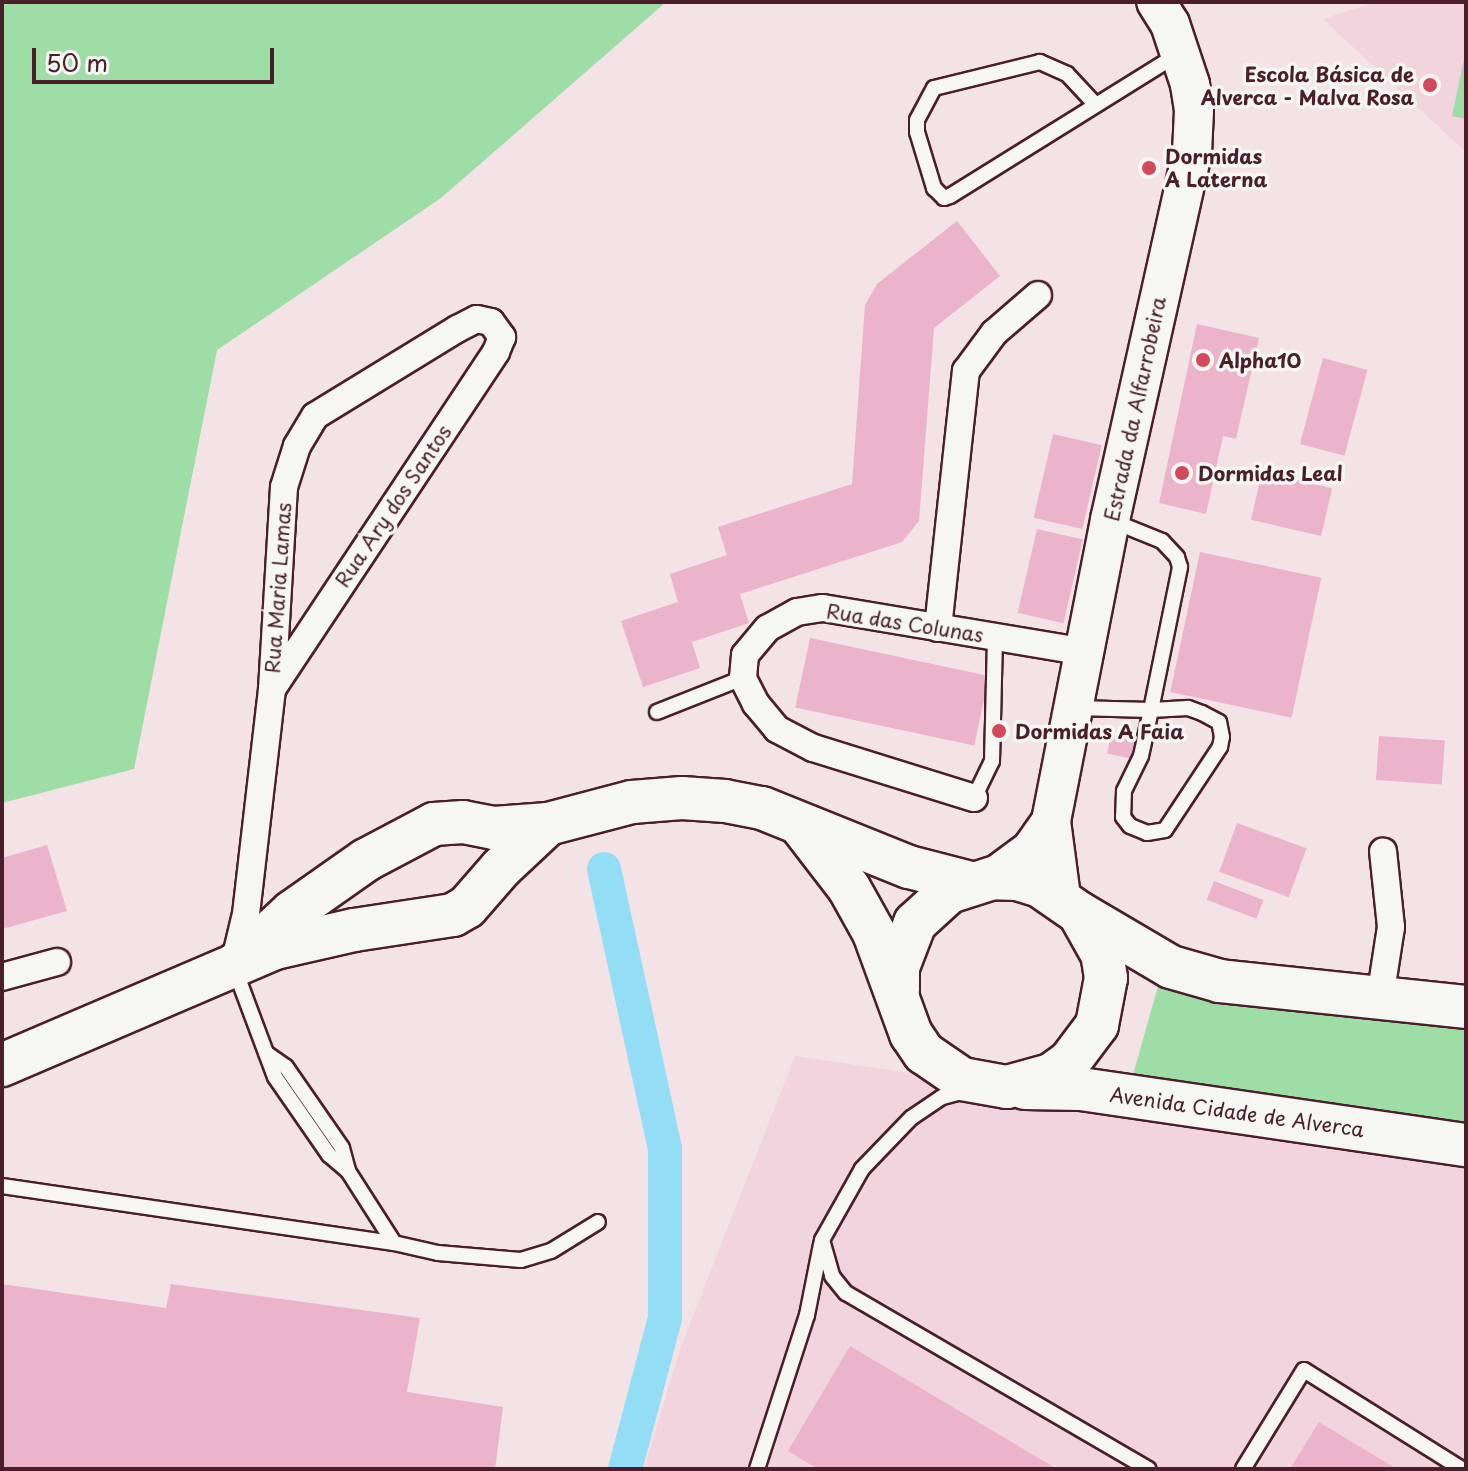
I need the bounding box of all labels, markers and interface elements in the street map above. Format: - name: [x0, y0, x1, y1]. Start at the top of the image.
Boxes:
- scale bar: [36, 32, 278, 82]
- text: 50 m: [46, 44, 108, 80]
- place label: Escola Básica de Alverca - Malva Rosa: [1198, 62, 1414, 109]
- marker: Escola Básica de Alverca - Malva Rosa: [1421, 76, 1439, 94]
- place label: Dormidas A Laterna: [1165, 144, 1268, 191]
- marker: Dormidas A Laterna: [1140, 159, 1158, 177]
- street label: Estrada da Alfarrobeira: [1099, 295, 1171, 523]
- place label: Alpha10: [1219, 348, 1301, 372]
- marker: Alpha10: [1194, 351, 1212, 369]
- street label: Rua Ary dos Santos: [330, 420, 456, 592]
- place label: Dormidas Leal: [1198, 461, 1343, 485]
- marker: Dormidas Leal: [1173, 464, 1191, 482]
- street label: Rua Maria Lamas: [260, 501, 296, 675]
- street label: Rua das Colunas: [824, 599, 986, 647]
- place label: Dormidas A Faia: [1015, 719, 1186, 743]
- marker: Dormidas A Faia: [990, 722, 1008, 740]
- street label: Avenida Cidade de Alverca: [1108, 1082, 1366, 1142]

